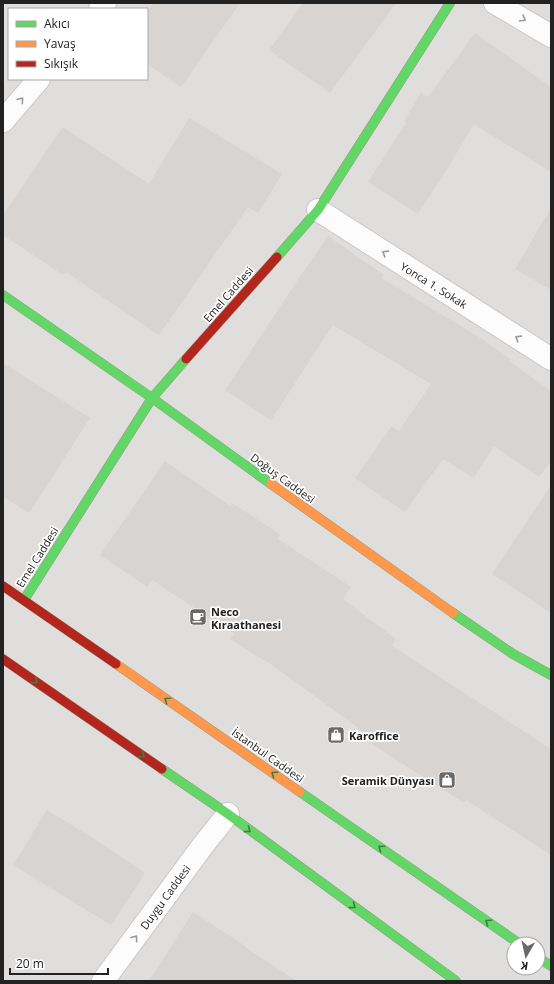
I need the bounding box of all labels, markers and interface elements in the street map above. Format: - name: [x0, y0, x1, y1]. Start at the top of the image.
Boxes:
- legend: [8, 8, 148, 80]
- text: Akıcı: [44, 15, 70, 32]
- one-way arrow: [519, 15, 526, 22]
- text: Yavaş: [44, 35, 76, 52]
- text: Sıkışık: [44, 55, 79, 72]
- one-way arrow: [17, 97, 24, 105]
- one-way arrow: [382, 250, 389, 258]
- street label: Yonca 1. Sokak: [398, 258, 470, 312]
- street label: Emel Caddesi: [200, 263, 256, 325]
- one-way arrow: [515, 335, 522, 343]
- street label: Doğuş Caddesi: [248, 450, 318, 506]
- street label: Emel Caddesi: [12, 524, 62, 590]
- place label: Neco Kıraathanesi: [211, 604, 281, 632]
- cafe icon: Neco Kıraathanesi: [188, 607, 208, 627]
- one-way arrow: [31, 676, 38, 684]
- one-way arrow: [164, 697, 171, 705]
- street label: İstanbul Caddesi: [229, 725, 307, 785]
- shop icon: Karoffice: [326, 725, 346, 745]
- place label: Karoffice: [349, 728, 399, 743]
- one-way arrow: [138, 750, 145, 758]
- shop icon: Seramik Dünyası: [437, 770, 457, 790]
- one-way arrow: [271, 771, 278, 779]
- place label: Seramik Dünyası: [342, 773, 434, 788]
- one-way arrow: [244, 825, 251, 832]
- one-way arrow: [378, 846, 385, 853]
- street label: Duygu Caddesi: [136, 862, 194, 932]
- one-way arrow: [349, 901, 356, 908]
- one-way arrow: [485, 920, 492, 927]
- one-way arrow: [130, 936, 137, 943]
- north arrow: [506, 936, 546, 976]
- scale bar: [10, 950, 108, 976]
- text: 20 m: [16, 955, 44, 972]
- text: K: [519, 958, 529, 974]

